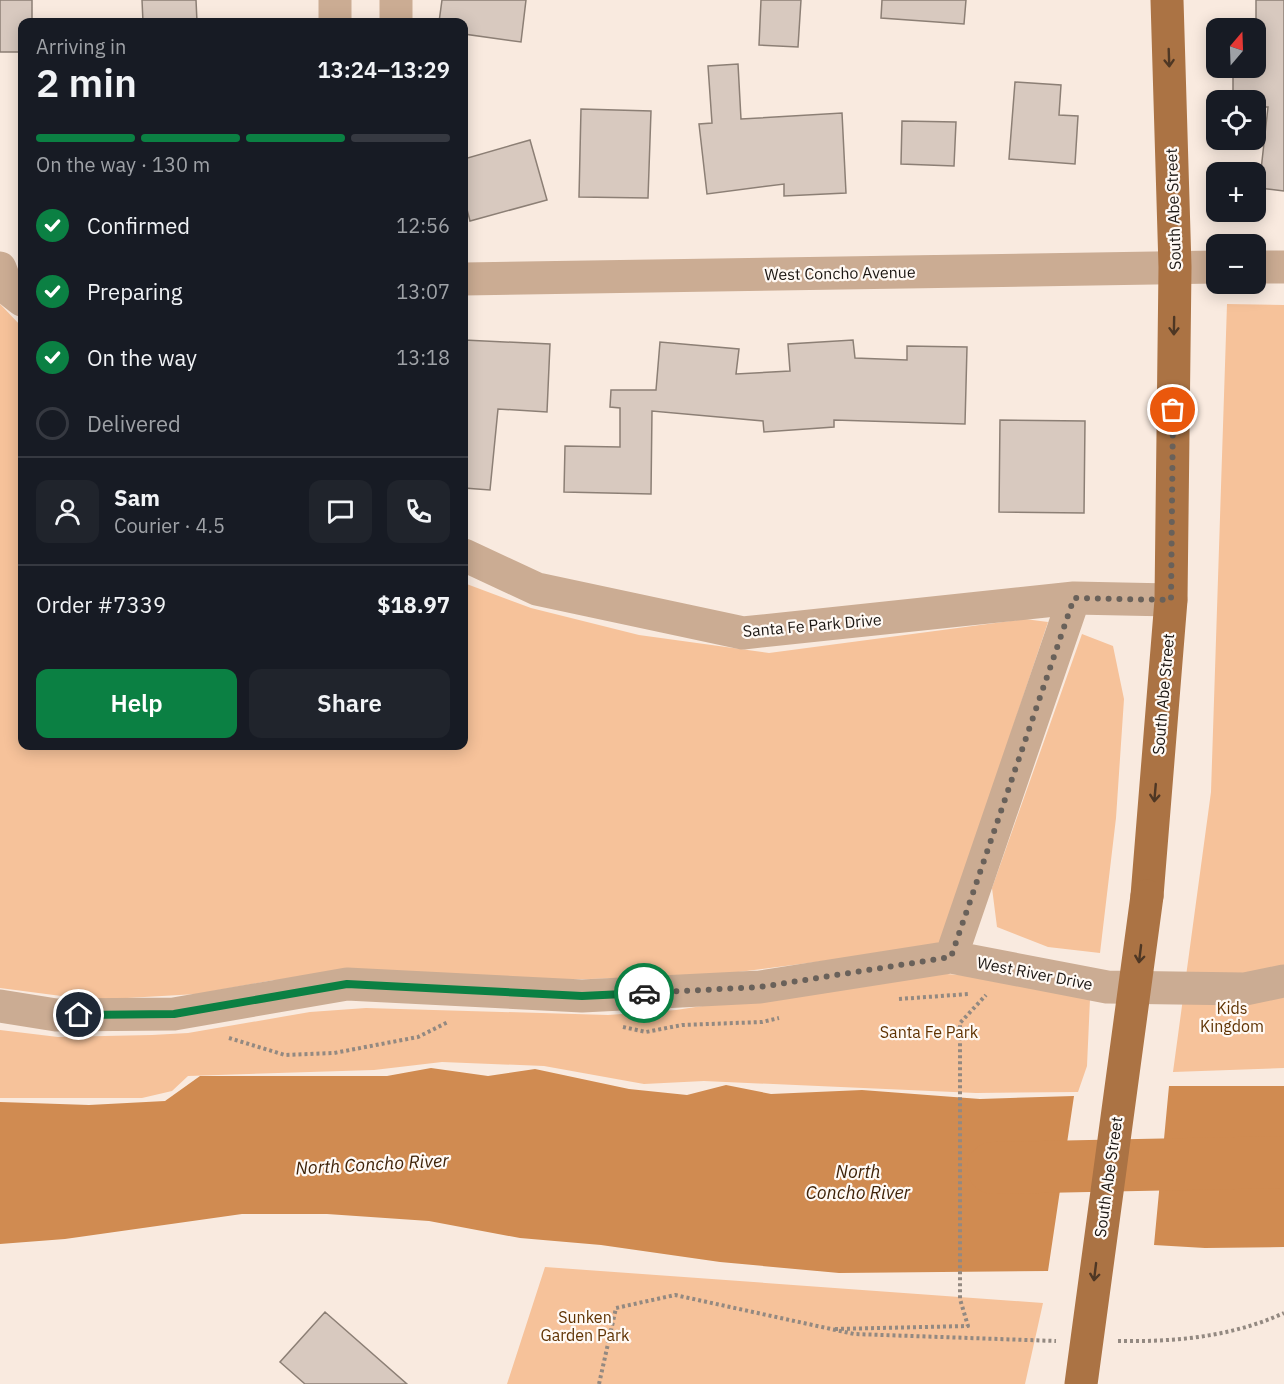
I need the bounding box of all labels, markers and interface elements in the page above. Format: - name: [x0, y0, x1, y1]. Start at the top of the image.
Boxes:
- north arrow: [1206, 18, 1266, 78]
- map controls: [1206, 18, 1266, 294]
- text: Arriving in: [36, 33, 126, 60]
- one-way arrow: [1163, 48, 1174, 68]
- text: 13:24–13:29: [317, 55, 450, 84]
- text: 2 min: [36, 57, 137, 108]
- button: locate: [1206, 90, 1266, 150]
- street label: South Abe Street: [1161, 148, 1185, 270]
- text: On the way · 130 m: [36, 151, 210, 178]
- button: +: [1206, 162, 1266, 222]
- icon: check: [36, 209, 69, 242]
- text: Confirmed: [87, 211, 190, 240]
- text: 12:56: [396, 212, 450, 239]
- button: −: [1206, 234, 1266, 294]
- street label: West Concho Avenue: [764, 262, 916, 284]
- icon: check: [36, 275, 69, 308]
- text: Preparing: [87, 277, 182, 306]
- text: 13:07: [396, 278, 450, 305]
- one-way arrow: [1168, 315, 1180, 335]
- icon: check: [36, 341, 69, 374]
- text: On the way: [87, 343, 197, 372]
- text: 13:18: [396, 344, 450, 371]
- pin: [1147, 384, 1198, 435]
- icon: bag: [1156, 393, 1189, 426]
- text: Delivered: [87, 409, 181, 438]
- button: person: [36, 480, 99, 543]
- button: chat: [309, 480, 372, 543]
- button: phone: [387, 480, 450, 543]
- text: Sam: [114, 483, 160, 512]
- text: Courier · 4.5: [114, 512, 225, 539]
- text: Order #7339: [36, 590, 166, 619]
- text: $18.97: [377, 590, 450, 619]
- street label: Santa Fe Park Drive: [742, 609, 882, 641]
- street label: South Abe Street: [1148, 632, 1178, 756]
- button: Help: [36, 669, 237, 738]
- button: Share: [249, 669, 450, 738]
- one-way arrow: [1149, 783, 1160, 803]
- one-way arrow: [1134, 944, 1145, 964]
- street label: West River Drive: [975, 952, 1095, 994]
- courier: [614, 963, 674, 1023]
- icon: car: [628, 977, 661, 1010]
- pin: [53, 989, 104, 1040]
- icon: home: [62, 998, 95, 1031]
- park label: Kids Kingdom: [1200, 998, 1264, 1036]
- park label: Santa Fe Park: [880, 1022, 979, 1042]
- street label: South Abe Street: [1090, 1115, 1126, 1239]
- water label: North Concho River: [295, 1148, 450, 1179]
- water label: North Concho River: [806, 1160, 911, 1204]
- one-way arrow: [1089, 1262, 1100, 1282]
- park label: Sunken Garden Park: [541, 1307, 630, 1345]

